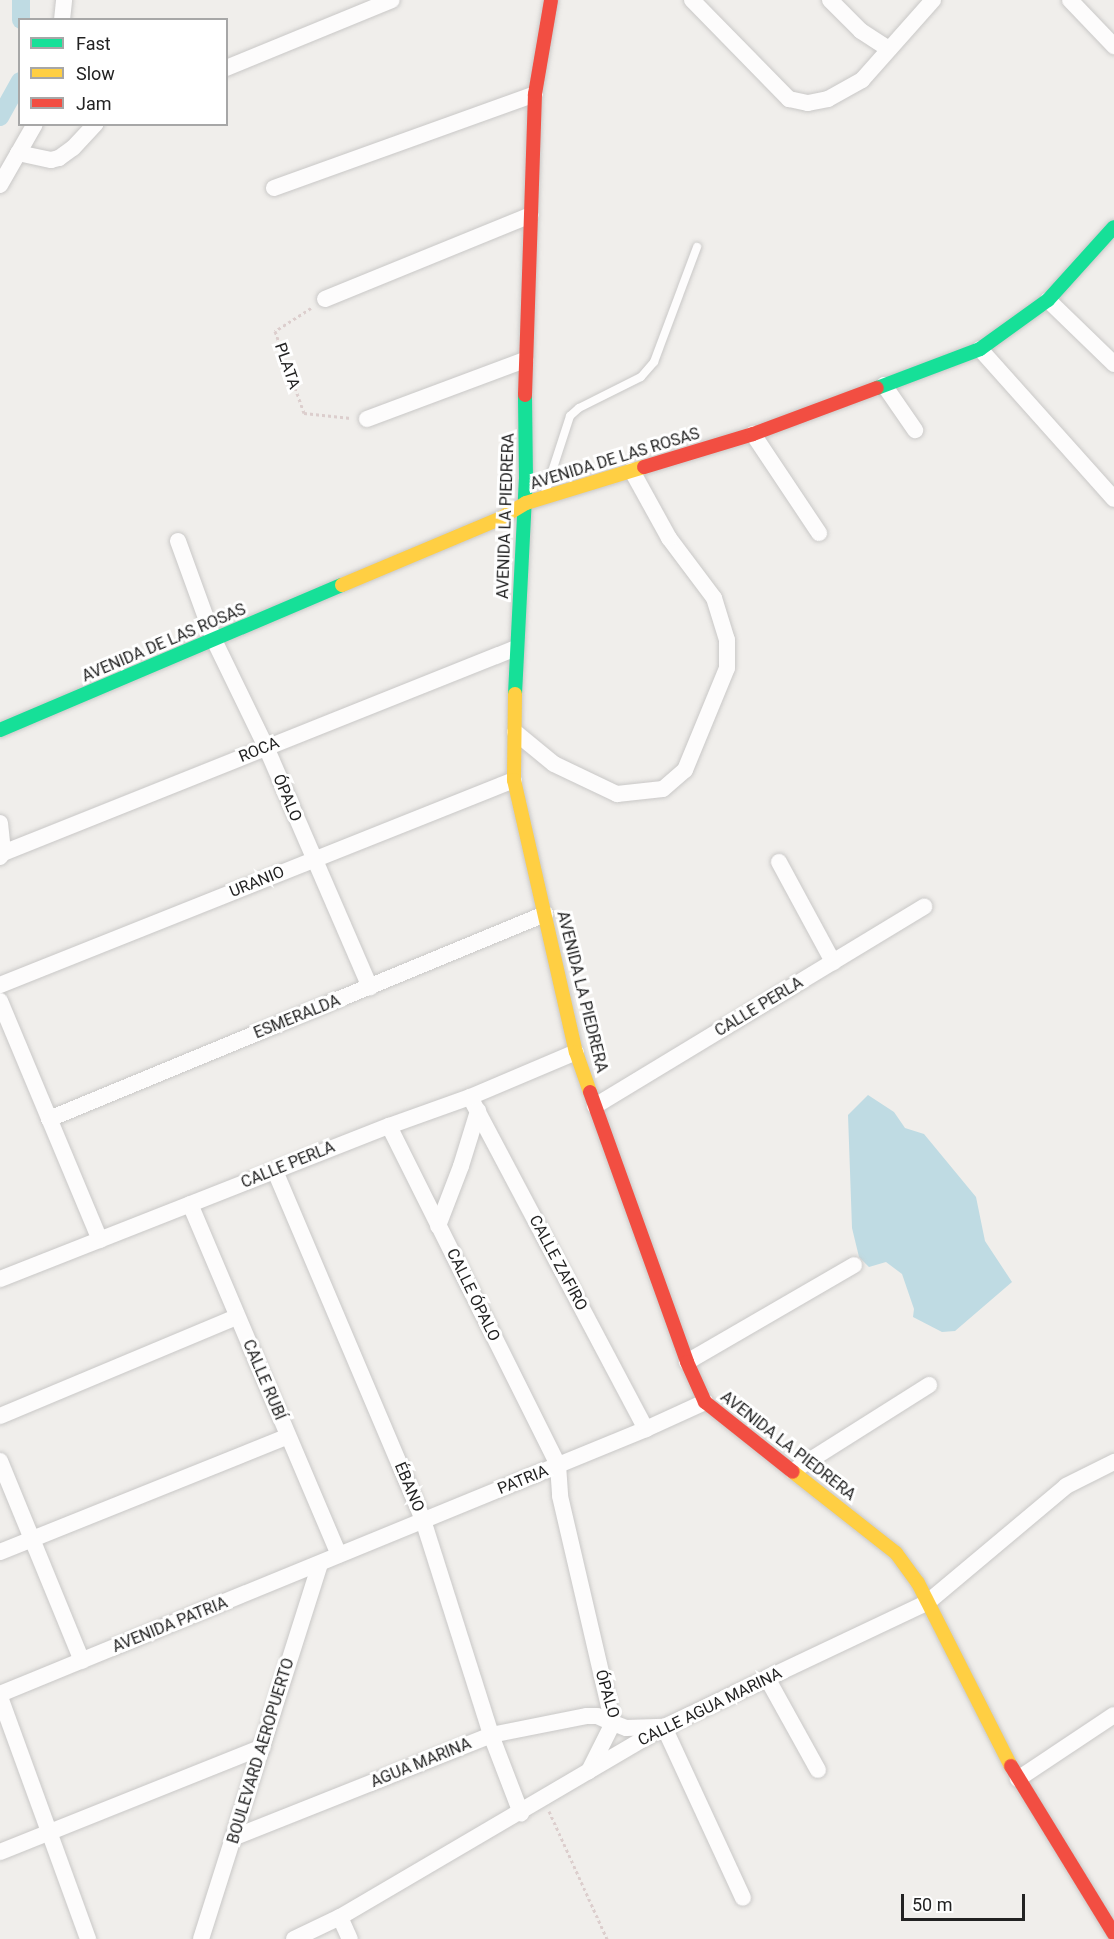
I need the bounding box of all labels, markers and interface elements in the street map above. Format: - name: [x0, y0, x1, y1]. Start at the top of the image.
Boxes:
- legend: [18, 18, 228, 126]
- text: Fast: [76, 33, 111, 54]
- text: Slow: [76, 63, 115, 84]
- text: Jam: [76, 93, 112, 114]
- street label: PLATA: [270, 340, 304, 392]
- street label: AVENIDA DE LAS ROSAS: [528, 424, 702, 494]
- street label: AVENIDA LA PIEDRERA: [494, 433, 518, 599]
- street label: AVENIDA DE LAS ROSAS: [79, 600, 249, 686]
- street label: ROCA: [236, 733, 282, 767]
- street label: ÓPALO: [268, 771, 306, 825]
- street label: URANIO: [227, 862, 287, 902]
- street label: AVENIDA LA PIEDRERA: [553, 909, 611, 1075]
- street label: CALLE PERLA: [711, 973, 807, 1041]
- street label: ESMERALDA: [251, 991, 343, 1043]
- street label: CALLE PERLA: [238, 1137, 338, 1193]
- street label: CALLE ZAFIRO: [525, 1212, 591, 1314]
- street label: CALLE ÓPALO: [442, 1246, 504, 1344]
- street label: CALLE RUBÍ: [238, 1337, 290, 1423]
- street label: AVENIDA LA PIEDRERA: [717, 1387, 859, 1505]
- street label: ÉBANO: [390, 1459, 428, 1515]
- street label: PATRIA: [495, 1461, 551, 1499]
- street label: AVENIDA PATRIA: [110, 1593, 230, 1657]
- street label: BOULEVARD AEROPUERTO: [224, 1656, 298, 1846]
- street label: CALLE AGUA MARINA: [635, 1664, 785, 1750]
- street label: ÓPALO: [591, 1668, 623, 1720]
- street label: AGUA MARINA: [368, 1734, 474, 1792]
- scale bar: [904, 1882, 1028, 1920]
- text: 50 m: [912, 1894, 952, 1915]

